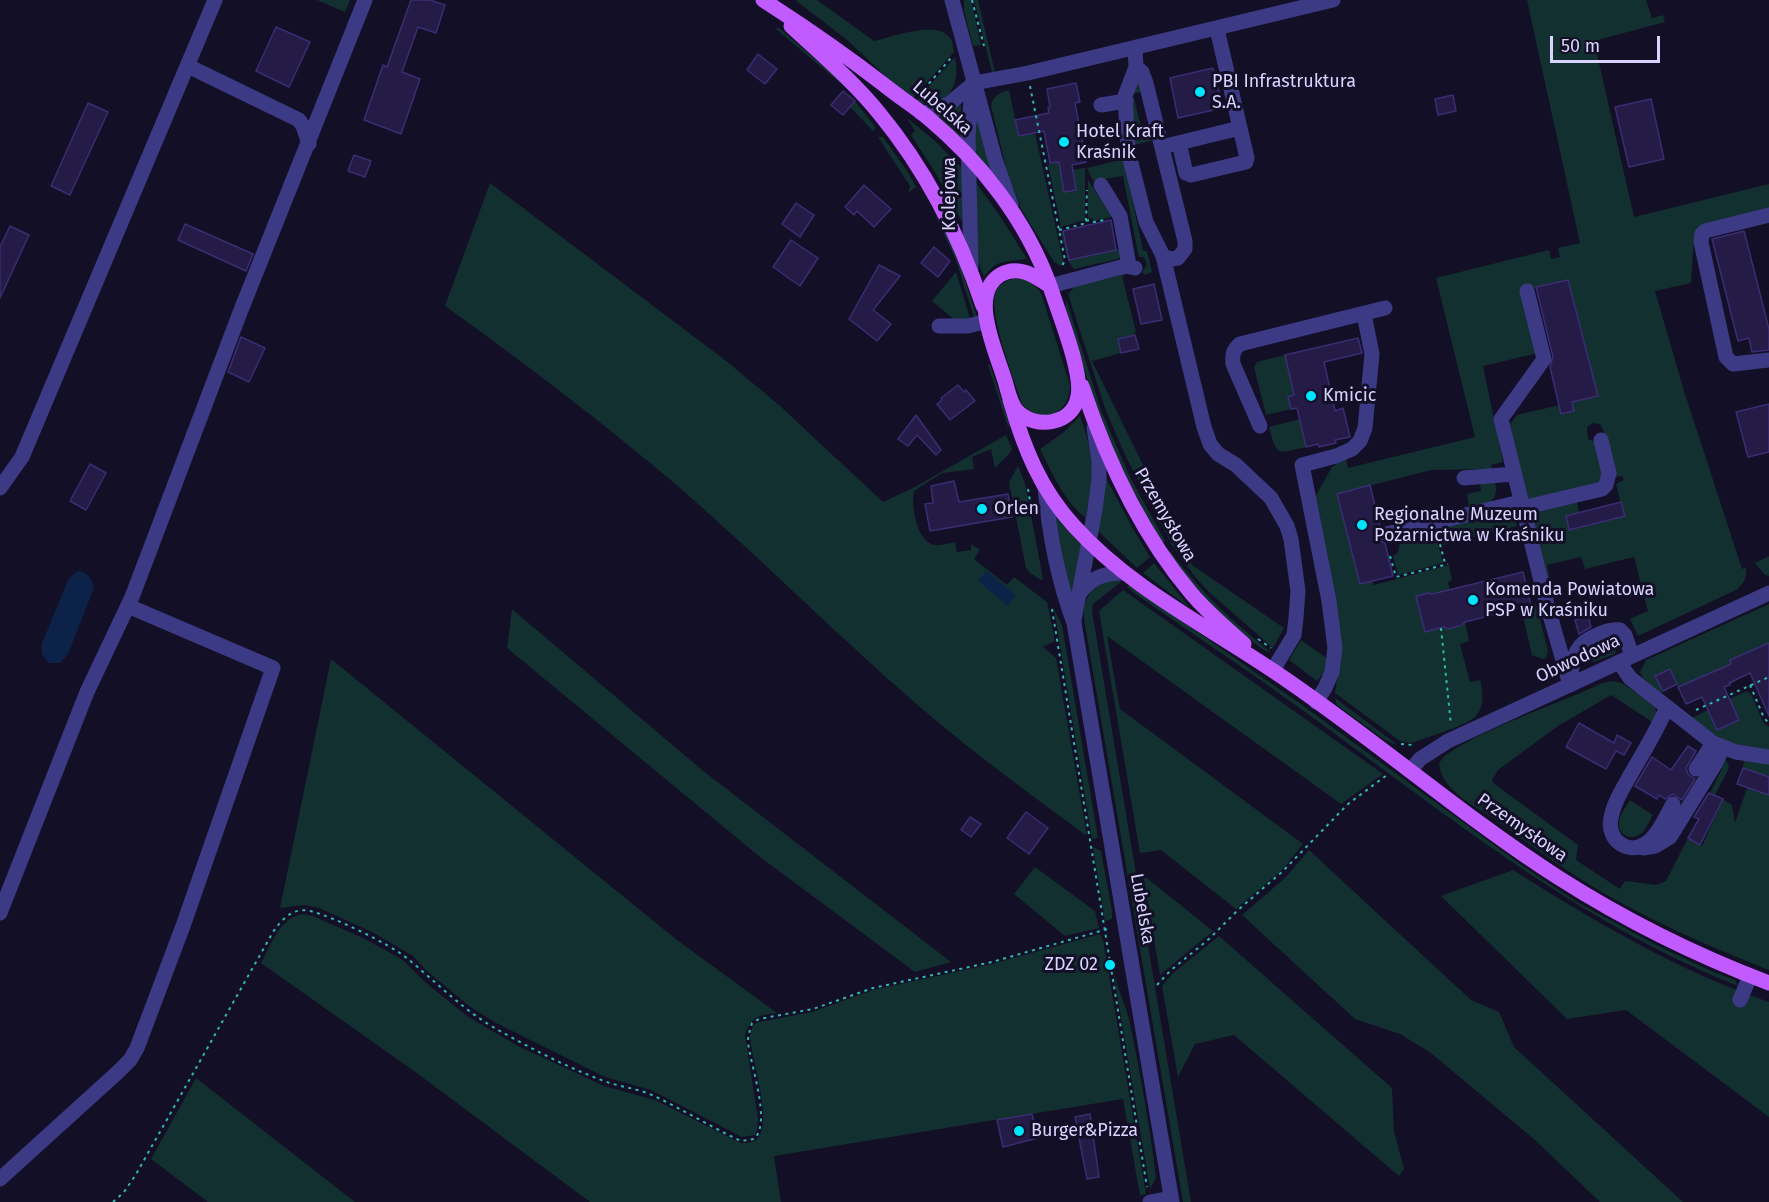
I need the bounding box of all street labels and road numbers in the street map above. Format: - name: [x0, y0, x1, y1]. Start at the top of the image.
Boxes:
- street label: Lubelska: [908, 76, 976, 140]
- street label: Kolejowa: [939, 157, 961, 231]
- street label: Przemysłowa: [1129, 464, 1201, 566]
- street label: Obwodowa: [1533, 630, 1623, 688]
- street label: Przemysłowa: [1473, 789, 1571, 867]
- street label: Lubelska: [1125, 872, 1159, 946]

